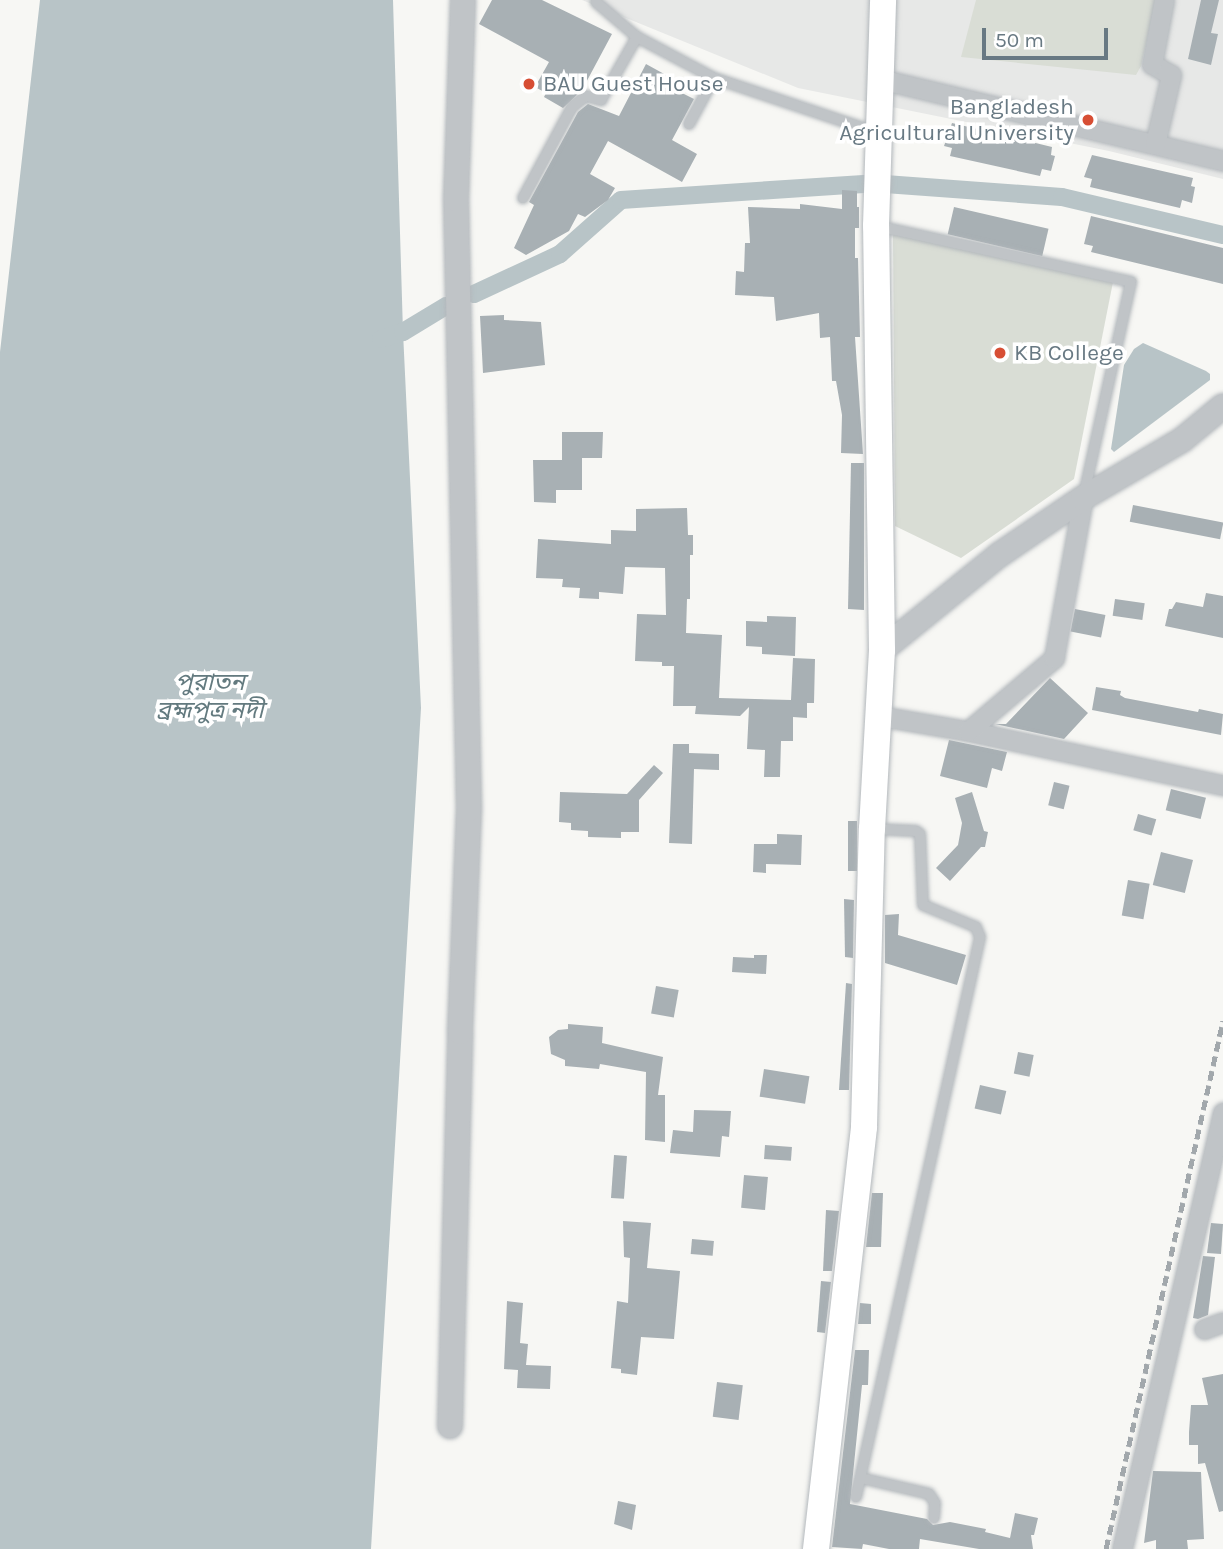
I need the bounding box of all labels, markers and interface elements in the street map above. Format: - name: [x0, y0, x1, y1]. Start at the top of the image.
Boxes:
- scale bar: [985, 14, 1111, 58]
- text: 50 m: [995, 28, 1044, 52]
- place label: BAU Guest House: [543, 70, 724, 98]
- marker: BAU Guest House: [521, 76, 537, 92]
- place label: Bangladesh Agricultural University: [839, 93, 1074, 147]
- marker: Bangladesh Agricultural University: [1080, 112, 1096, 128]
- place label: KB College: [1014, 339, 1124, 367]
- marker: KB College: [992, 345, 1008, 361]
- water label: পুরাতন ব্রহ্মপুত্র নদী: [156, 669, 264, 725]

